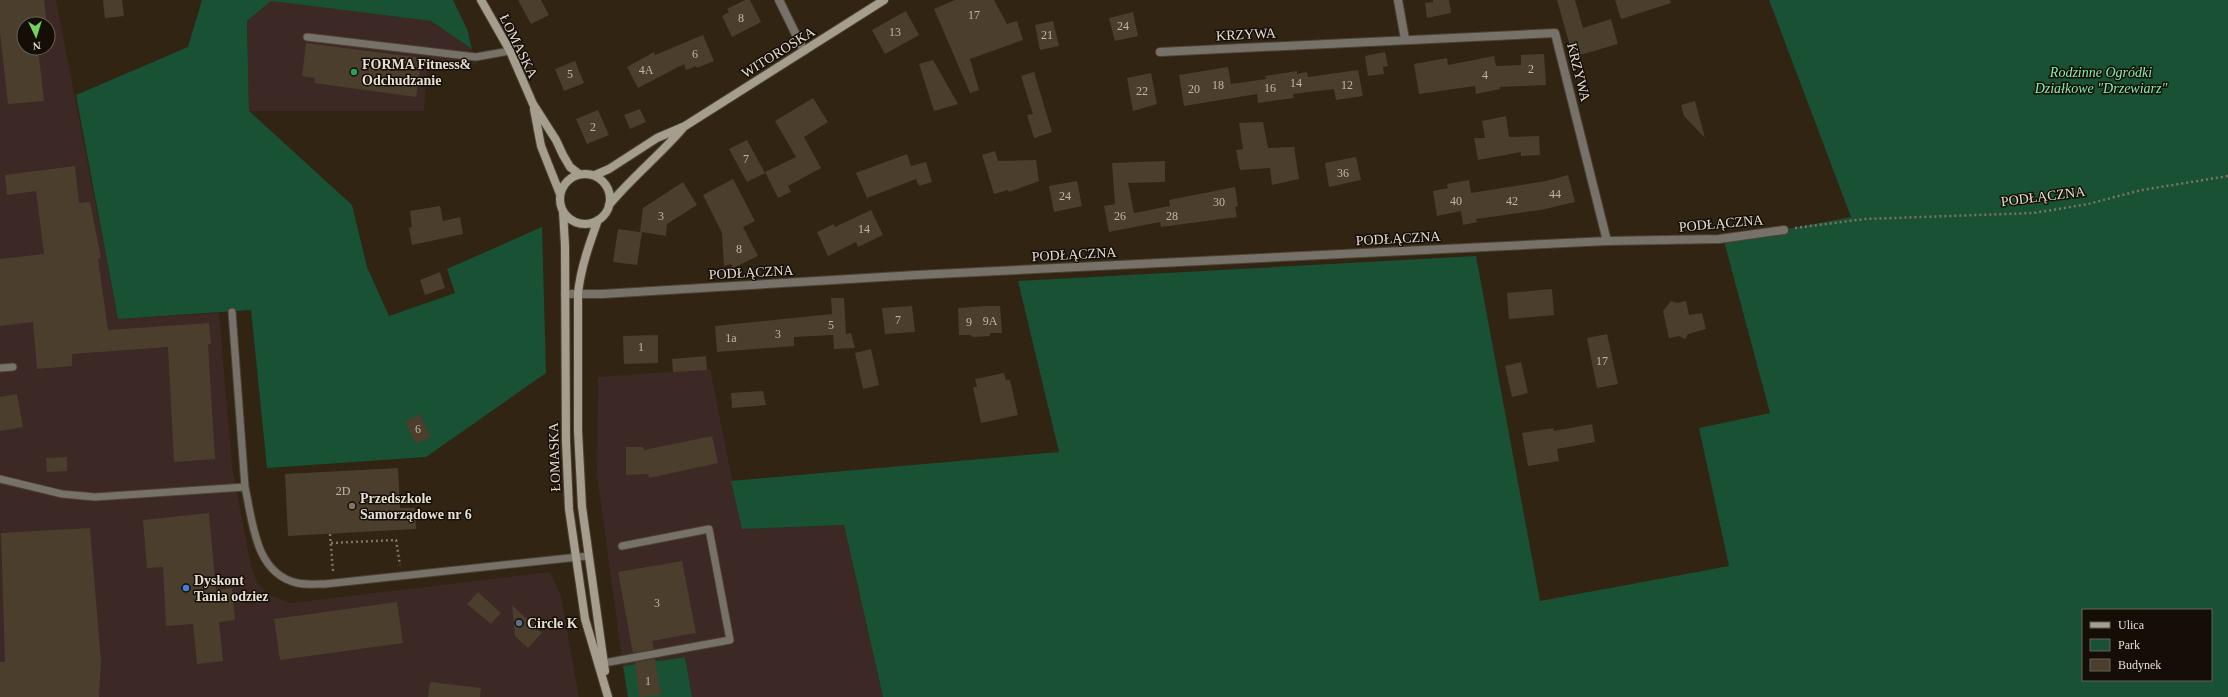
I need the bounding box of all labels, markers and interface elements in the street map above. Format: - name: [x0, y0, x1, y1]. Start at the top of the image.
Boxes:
- house number: 17: [968, 8, 980, 22]
- house number: 8: [738, 11, 744, 25]
- street label: ŁOMASKA: [497, 12, 541, 81]
- north arrow: [16, 16, 56, 56]
- house number: 24: [1117, 19, 1129, 33]
- street label: WITOROSKA: [739, 23, 818, 81]
- house number: 13: [889, 25, 901, 39]
- street label: KRZYWA: [1216, 25, 1277, 44]
- house number: 21: [1041, 28, 1053, 42]
- text: N: [32, 40, 41, 52]
- street label: KRZYWA: [1564, 41, 1593, 104]
- house number: 6: [692, 47, 698, 61]
- place label: FORMA Fitness& Odchudzanie: [362, 57, 471, 88]
- house number: 2: [1528, 62, 1534, 76]
- house number: 4A: [639, 63, 654, 77]
- park label: Rodzinne Ogródki Działkowe "Drzewiarz": [2034, 65, 2167, 96]
- marker: FORMA Fitness& Odchudzanie: [349, 67, 359, 77]
- house number: 5: [567, 67, 573, 81]
- house number: 4: [1482, 68, 1488, 82]
- house number: 14: [1290, 76, 1302, 90]
- house number: 18: [1212, 78, 1224, 92]
- house number: 12: [1341, 78, 1353, 92]
- house number: 16: [1264, 81, 1276, 95]
- house number: 20: [1188, 82, 1200, 96]
- house number: 22: [1136, 84, 1148, 98]
- house number: 2: [590, 120, 596, 134]
- house number: 7: [743, 152, 749, 166]
- house number: 36: [1337, 166, 1349, 180]
- street label: PODŁĄCZNA: [2000, 184, 2087, 209]
- house number: 44: [1549, 187, 1561, 201]
- house number: 24: [1059, 189, 1071, 203]
- house number: 40: [1450, 194, 1462, 208]
- house number: 42: [1506, 194, 1518, 208]
- house number: 30: [1213, 195, 1225, 209]
- house number: 3: [658, 209, 664, 223]
- house number: 26: [1114, 209, 1126, 223]
- house number: 28: [1166, 209, 1178, 223]
- street label: PODŁĄCZNA: [1678, 212, 1765, 235]
- house number: 14: [858, 222, 870, 236]
- street label: PODŁĄCZNA: [1355, 229, 1442, 248]
- house number: 8: [736, 242, 742, 256]
- street label: PODŁĄCZNA: [1031, 245, 1118, 264]
- street label: PODŁĄCZNA: [708, 263, 795, 282]
- house number: 7: [895, 313, 901, 327]
- house number: 9A: [983, 314, 998, 328]
- house number: 9: [966, 315, 972, 329]
- house number: 5: [828, 318, 834, 332]
- house number: 3: [775, 327, 781, 341]
- house number: 1a: [725, 331, 737, 345]
- house number: 1: [638, 340, 644, 354]
- house number: 17: [1596, 354, 1608, 368]
- street label: ŁOMASKA: [546, 421, 563, 492]
- house number: 6: [415, 422, 421, 436]
- house number: 2D: [336, 484, 351, 498]
- place label: Przedszkole Samorządowe nr 6: [360, 491, 472, 522]
- marker: Przedszkole Samorządowe nr 6: [347, 501, 357, 511]
- place label: Dyskont Tania odziez: [194, 573, 269, 604]
- marker: Dyskont Tania odziez: [181, 583, 191, 593]
- house number: 3: [654, 596, 660, 610]
- legend: [2082, 609, 2212, 681]
- place label: Circle K: [527, 616, 578, 631]
- marker: Circle K: [514, 618, 524, 628]
- text: Ulica: [2118, 618, 2145, 632]
- text: Park: [2118, 638, 2140, 652]
- text: Budynek: [2118, 658, 2161, 672]
- house number: 1: [645, 674, 651, 688]

